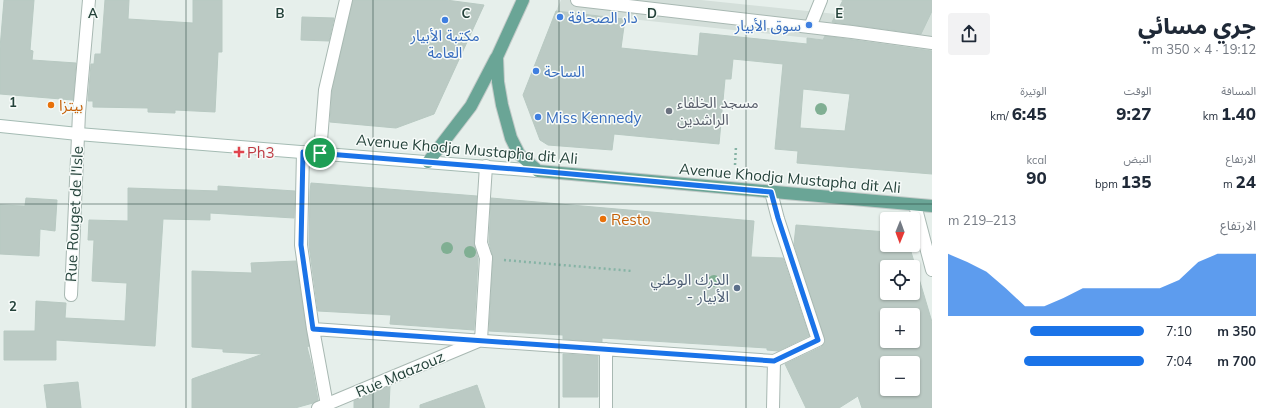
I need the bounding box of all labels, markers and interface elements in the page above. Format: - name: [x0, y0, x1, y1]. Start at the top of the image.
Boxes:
- text: A: [88, 5, 98, 21]
- text: B: [276, 5, 285, 21]
- text: C: [462, 5, 471, 21]
- text: D: [647, 5, 657, 21]
- text: E: [835, 5, 843, 21]
- place label: دار الصحافة: [568, 8, 638, 27]
- marker: دار الصحافة: [555, 12, 565, 22]
- text: جري مسائي: [1138, 12, 1256, 40]
- button: share: [948, 13, 990, 55]
- marker: مكتبة الأبيار العامة: [440, 15, 450, 25]
- place label: سوق الأبيار: [734, 16, 801, 35]
- marker: سوق الأبيار: [804, 20, 814, 30]
- place label: مكتبة الأبيار العامة: [409, 26, 480, 62]
- text: 19:12 · 4 × 350 m: [1151, 41, 1256, 57]
- place label: الساحة: [544, 62, 585, 81]
- marker: الساحة: [531, 66, 541, 76]
- text: الوتيرة: [1020, 84, 1047, 98]
- text: الوقت: [1124, 84, 1151, 98]
- text: المسافة: [1221, 84, 1256, 98]
- place label: مسجد الخلفاء الراشدين: [677, 93, 759, 129]
- text: 1: [9, 94, 17, 110]
- place label: بيتزا: [59, 96, 83, 115]
- marker: بيتزا: [46, 100, 56, 110]
- text: 6:45: [1012, 103, 1047, 124]
- text: 9:27: [1116, 103, 1151, 124]
- text: 1.40: [1221, 103, 1256, 124]
- marker: مسجد الخلفاء الراشدين: [664, 106, 674, 116]
- place label: Miss Kennedy: [546, 108, 641, 127]
- text: /km: [990, 109, 1012, 123]
- text: km: [1203, 109, 1221, 123]
- marker: Miss Kennedy: [533, 112, 543, 122]
- street label: Avenue Khodja Mustapha dit Ali: [355, 130, 579, 168]
- pin: [303, 136, 337, 170]
- icon: arrive: [309, 142, 331, 164]
- place label: Ph3: [247, 143, 275, 162]
- street label: Rue Rouget de l'Isle: [61, 146, 87, 282]
- marker: Ph3: [234, 147, 244, 157]
- text: النبض: [1123, 152, 1151, 166]
- text: الارتفاع: [1226, 152, 1256, 166]
- text: kcal: [1027, 153, 1047, 167]
- street label: Avenue Khodja Mustapha dit Ali: [678, 159, 902, 197]
- text: 90: [1026, 167, 1047, 188]
- text: 135: [1121, 171, 1151, 192]
- text: 24: [1236, 171, 1256, 192]
- text: bpm: [1095, 177, 1121, 191]
- text: m: [1223, 177, 1236, 191]
- place label: Resto: [611, 210, 650, 229]
- north arrow: [880, 212, 920, 252]
- map controls: [880, 212, 920, 396]
- text: 213–219 m: [948, 212, 1016, 228]
- marker: Resto: [598, 214, 608, 224]
- text: الارتفاع: [1220, 217, 1256, 233]
- button: locate: [880, 260, 920, 300]
- place label: الدرك الوطني - الأبيار: [650, 270, 729, 306]
- marker: الدرك الوطني - الأبيار: [732, 283, 742, 293]
- text: 2: [9, 298, 17, 314]
- button: +: [880, 308, 920, 348]
- text: 7:10: [1166, 323, 1192, 339]
- text: 350 m: [1217, 323, 1256, 339]
- street label: Rue Maazouz: [353, 347, 447, 401]
- text: 7:04: [1166, 353, 1192, 369]
- text: 700 m: [1217, 353, 1256, 369]
- button: −: [880, 356, 920, 396]

